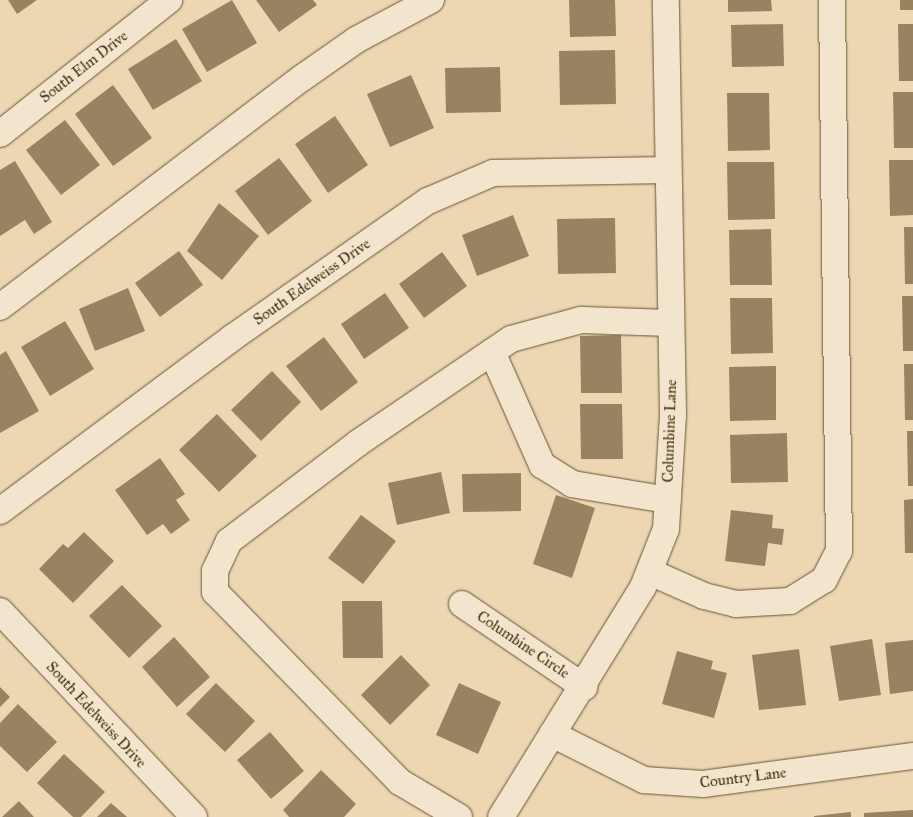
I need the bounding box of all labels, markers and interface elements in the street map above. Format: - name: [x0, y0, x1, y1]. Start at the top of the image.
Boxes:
- street label: South Elm Drive: [37, 27, 131, 107]
- street label: South Edelweiss Drive: [250, 235, 374, 329]
- street label: Columbine Lane: [659, 379, 681, 483]
- street label: Columbine Circle: [473, 607, 573, 683]
- street label: South Edelweiss Drive: [42, 658, 150, 772]
- street label: Country Lane: [699, 764, 787, 792]

